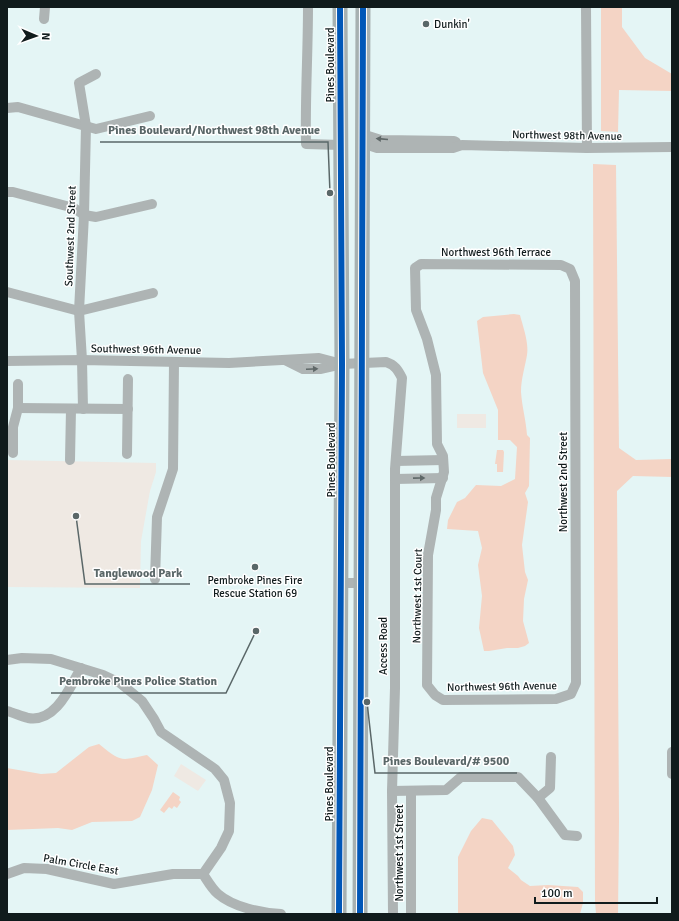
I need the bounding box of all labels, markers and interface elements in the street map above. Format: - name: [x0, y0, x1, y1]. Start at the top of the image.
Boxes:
- north arrow: [16, 16, 56, 56]
- place label: Dunkin': [434, 18, 470, 31]
- marker: Dunkin': [421, 19, 431, 29]
- street label: Pines Boulevard: [324, 27, 337, 103]
- text: N: [39, 32, 52, 40]
- callout: Pines Boulevard/Northwest 98th Avenue: [100, 118, 328, 142]
- text: Pines Boulevard/Northwest 98th Avenue: [108, 123, 320, 138]
- street label: Northwest 98th Avenue: [512, 128, 622, 143]
- one-way arrow: [376, 136, 388, 143]
- street label: Southwest 2nd Street: [62, 185, 79, 287]
- street label: Northwest 96th Terrace: [441, 246, 551, 259]
- street label: Southwest 96th Avenue: [91, 342, 201, 357]
- one-way arrow: [306, 366, 319, 372]
- street label: Pines Boulevard: [325, 422, 338, 498]
- street label: Northwest 2nd Street: [557, 432, 570, 532]
- one-way arrow: [413, 475, 426, 481]
- street label: Northwest 1st Court: [410, 548, 425, 644]
- callout: Tanglewood Park: [85, 560, 190, 584]
- marker: Pembroke Pines Fire Rescue Station 69: [250, 562, 260, 572]
- text: Tanglewood Park: [94, 566, 183, 581]
- place label: Pembroke Pines Fire Rescue Station 69: [208, 574, 302, 600]
- street label: Access Road: [377, 617, 390, 675]
- callout: Pembroke Pines Police Station: [51, 669, 226, 693]
- text: Pembroke Pines Police Station: [59, 674, 217, 689]
- street label: Northwest 96th Avenue: [447, 679, 557, 694]
- street label: Pines Boulevard: [323, 746, 336, 822]
- callout: Pines Boulevard/# 9500: [375, 749, 517, 773]
- text: Pines Boulevard/# 9500: [383, 754, 510, 769]
- street label: Northwest 1st Street: [393, 804, 406, 902]
- street label: Palm Circle East: [42, 851, 120, 878]
- scale bar: [535, 879, 657, 905]
- text: 100 m: [541, 886, 573, 901]

